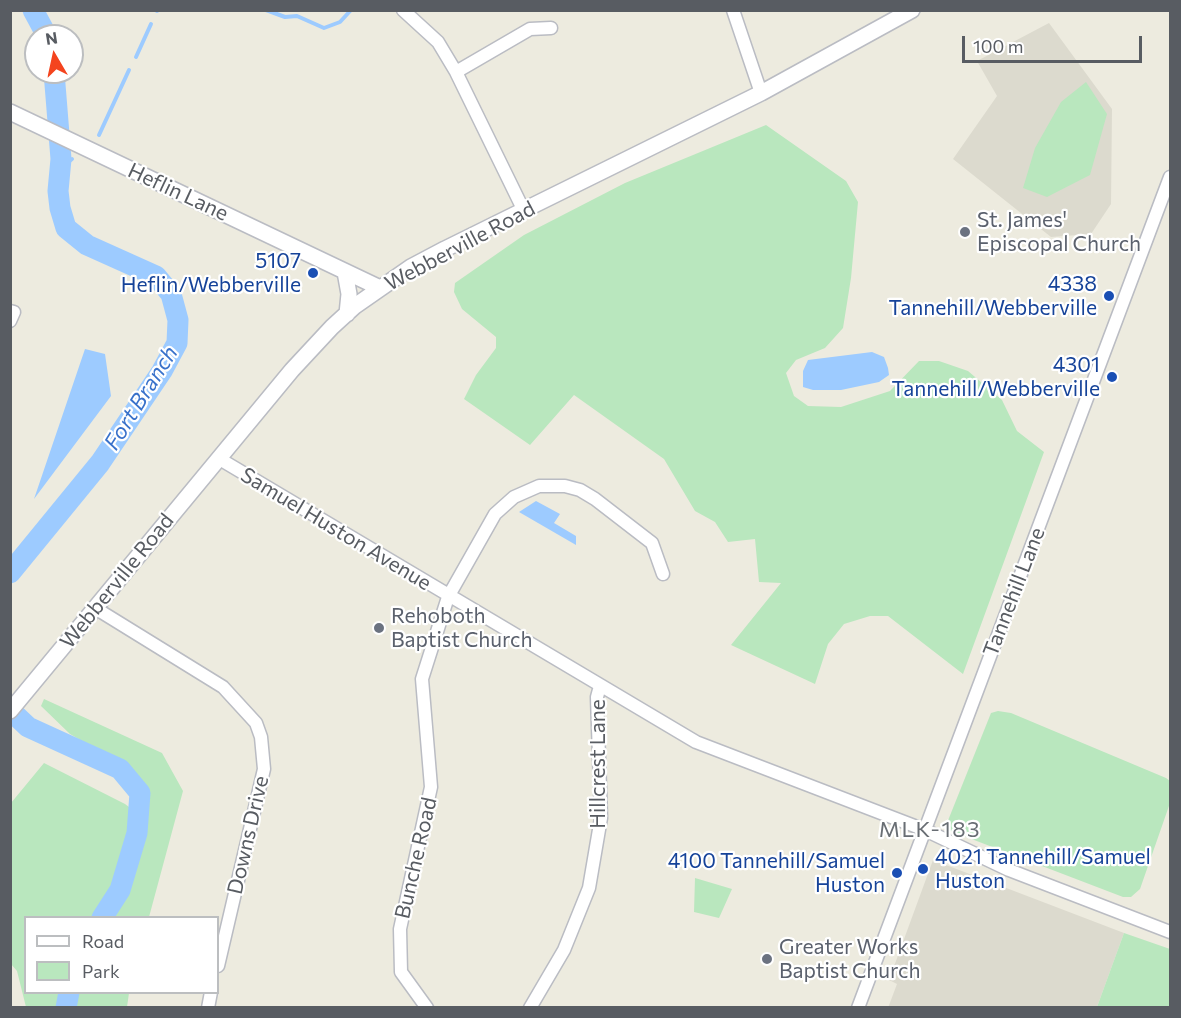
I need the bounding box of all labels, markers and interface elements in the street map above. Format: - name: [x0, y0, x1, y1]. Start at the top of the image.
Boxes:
- north arrow: [24, 24, 84, 84]
- scale bar: [965, 24, 1145, 62]
- text: N: [44, 27, 59, 48]
- text: 100 m: [973, 35, 1023, 57]
- street label: Heflin Lane: [124, 158, 232, 226]
- street label: Webberville Road: [381, 196, 539, 296]
- place label: St. James' Episcopal Church: [977, 207, 1141, 257]
- marker: St. James' Episcopal Church: [958, 225, 972, 239]
- place label: 5107 Heflin/Webberville: [121, 248, 301, 298]
- marker: 5107 Heflin/Webberville: [306, 266, 320, 280]
- place label: 4338 Tannehill/Webberville: [889, 271, 1097, 321]
- marker: 4338 Tannehill/Webberville: [1102, 289, 1116, 303]
- water label: Fort Branch: [99, 341, 183, 455]
- place label: 4301 Tannehill/Webberville: [892, 352, 1100, 402]
- marker: 4301 Tannehill/Webberville: [1105, 370, 1119, 384]
- street label: Samuel Huston Avenue: [236, 462, 436, 596]
- street label: Webberville Road: [55, 508, 179, 654]
- street label: Tannehill Lane: [978, 524, 1050, 660]
- place label: Rehoboth Baptist Church: [391, 603, 533, 653]
- marker: Rehoboth Baptist Church: [372, 621, 386, 635]
- street label: Hillcrest Lane: [585, 699, 611, 829]
- street label: Downs Drive: [222, 773, 274, 897]
- street label: Bunche Road: [390, 795, 442, 921]
- district label: MLK-183: [879, 817, 981, 843]
- place label: 4021 Tannehill/Samuel Huston: [935, 844, 1151, 894]
- place label: 4100 Tannehill/Samuel Huston: [668, 848, 885, 898]
- marker: 4021 Tannehill/Samuel Huston: [916, 862, 930, 876]
- marker: 4100 Tannehill/Samuel Huston: [890, 866, 904, 880]
- legend: [24, 916, 219, 994]
- text: Road: [82, 930, 124, 952]
- place label: Greater Works Baptist Church: [779, 934, 921, 984]
- marker: Greater Works Baptist Church: [760, 952, 774, 966]
- text: Park: [82, 960, 120, 982]

